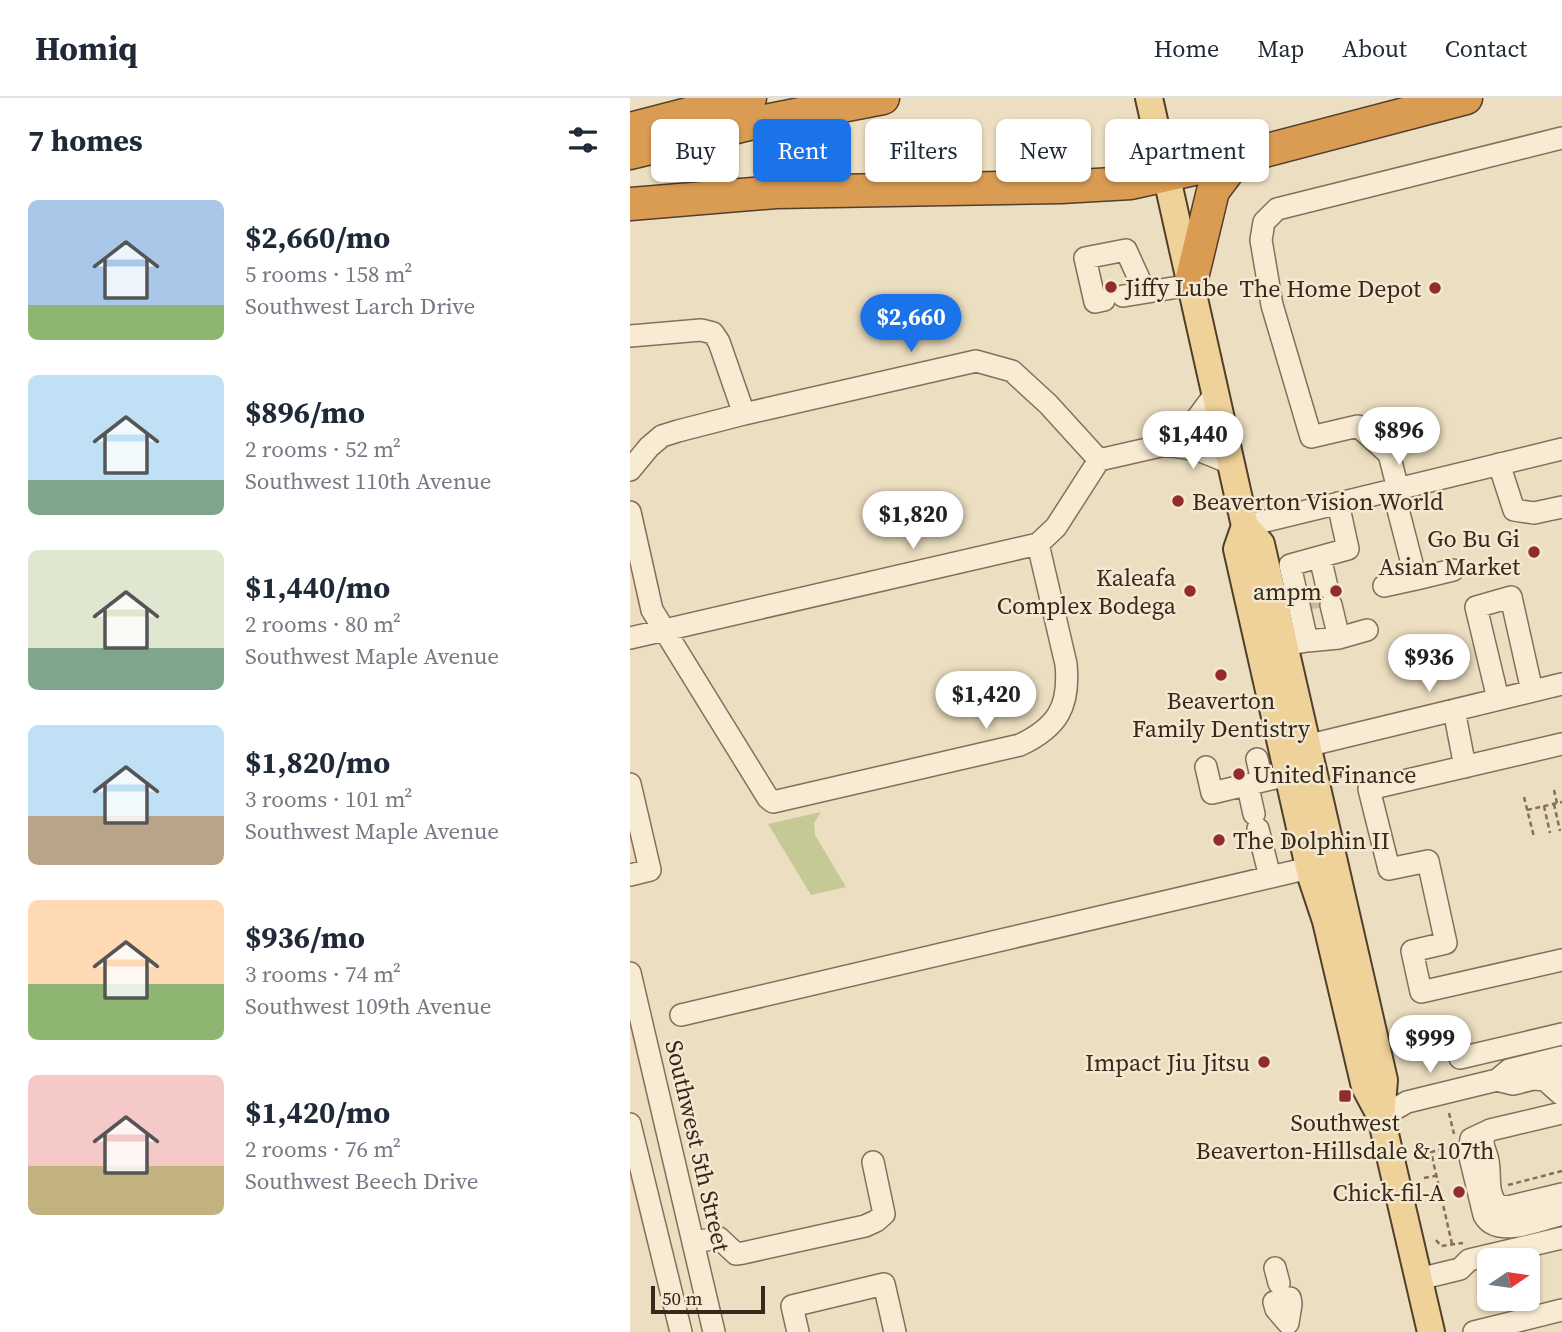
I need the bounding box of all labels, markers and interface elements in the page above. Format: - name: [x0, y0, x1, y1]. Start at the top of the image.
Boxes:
- text: Homiq: [35, 26, 138, 71]
- text: Home: [1154, 32, 1219, 65]
- text: Map: [1257, 32, 1304, 65]
- text: About: [1342, 32, 1407, 65]
- text: Contact: [1445, 32, 1527, 65]
- chip: Buy: [651, 119, 739, 182]
- chip: Rent: [753, 119, 851, 182]
- chip: Filters: [865, 119, 982, 182]
- chip: New: [996, 119, 1091, 182]
- chip: Apartment: [1105, 119, 1269, 182]
- text: 7 homes: [28, 120, 143, 161]
- icon: filters: [564, 121, 602, 159]
- text: $2,660/mo: [245, 217, 390, 258]
- icon: home: [84, 228, 168, 312]
- text: 5 rooms · 158 m²: [245, 258, 412, 290]
- place label: Jiffy Lube: [1124, 271, 1229, 304]
- place label: The Home Depot: [1239, 272, 1421, 305]
- marker: Jiffy Lube: [1103, 279, 1119, 295]
- marker: The Home Depot: [1427, 280, 1443, 296]
- text: Southwest Larch Drive: [245, 290, 475, 322]
- pin: $2,660: [854, 294, 968, 354]
- text: $2,660: [876, 301, 946, 333]
- text: $896/mo: [245, 392, 365, 433]
- icon: home: [84, 403, 168, 487]
- pin: $896: [1358, 408, 1440, 467]
- pin: $1,440: [1136, 412, 1250, 471]
- text: $896: [1374, 414, 1424, 446]
- text: $1,440: [1158, 418, 1228, 450]
- text: 2 rooms · 52 m²: [245, 433, 401, 465]
- text: Southwest 110th Avenue: [245, 465, 492, 497]
- place label: Beaverton Vision World: [1192, 485, 1444, 518]
- pin: $1,820: [856, 491, 970, 551]
- marker: Beaverton Vision World: [1170, 493, 1186, 509]
- text: $1,820: [878, 498, 948, 530]
- place label: Go Bu Gi Asian Market: [1378, 522, 1520, 583]
- marker: Go Bu Gi Asian Market: [1526, 544, 1542, 560]
- place label: Kaleafa Complex Bodega: [997, 561, 1177, 622]
- text: $1,440/mo: [245, 567, 390, 608]
- place label: ampm: [1253, 575, 1322, 608]
- icon: home: [84, 578, 168, 662]
- marker: Kaleafa Complex Bodega: [1182, 583, 1198, 599]
- marker: ampm: [1328, 583, 1344, 599]
- text: 2 rooms · 80 m²: [245, 608, 401, 640]
- pin: $936: [1388, 634, 1470, 694]
- text: Southwest Maple Avenue: [245, 640, 499, 672]
- text: $936: [1404, 641, 1454, 673]
- marker: Beaverton Family Dentistry: [1213, 667, 1229, 683]
- pin: $1,420: [929, 672, 1043, 731]
- text: $1,420: [951, 678, 1021, 710]
- place label: Beaverton Family Dentistry: [1132, 684, 1311, 745]
- text: $1,820/mo: [245, 742, 390, 783]
- icon: home: [84, 753, 168, 837]
- place label: United Finance: [1253, 758, 1417, 791]
- marker: United Finance: [1231, 766, 1247, 782]
- text: 3 rooms · 101 m²: [245, 783, 412, 815]
- text: Southwest Maple Avenue: [245, 815, 499, 847]
- place label: The Dolphin II: [1233, 824, 1390, 857]
- marker: The Dolphin II: [1211, 832, 1227, 848]
- text: $936/mo: [245, 917, 365, 958]
- icon: home: [84, 928, 168, 1012]
- text: 3 rooms · 74 m²: [245, 958, 401, 990]
- text: Southwest 109th Avenue: [245, 990, 492, 1022]
- pin: $999: [1389, 1016, 1471, 1075]
- text: $999: [1405, 1022, 1455, 1054]
- street label: Southwest 5th Street: [658, 1037, 738, 1255]
- place label: Impact Jiu Jitsu: [1085, 1046, 1250, 1079]
- marker: Impact Jiu Jitsu: [1256, 1054, 1272, 1070]
- marker: Southwest Beaverton-Hillsdale & 107th: [1337, 1088, 1353, 1104]
- text: $1,420/mo: [245, 1092, 390, 1133]
- icon: home: [84, 1103, 168, 1187]
- place label: Southwest Beaverton-Hillsdale & 107th: [1196, 1106, 1494, 1167]
- text: 2 rooms · 76 m²: [245, 1133, 401, 1165]
- text: Southwest Beech Drive: [245, 1165, 478, 1197]
- place label: Chick-fil-A: [1333, 1176, 1445, 1209]
- marker: Chick-fil-A: [1451, 1184, 1467, 1200]
- north arrow: [1477, 1248, 1540, 1311]
- map controls: [1477, 1248, 1540, 1311]
- scale bar: [651, 1283, 765, 1315]
- text: 50 m: [662, 1285, 703, 1311]

